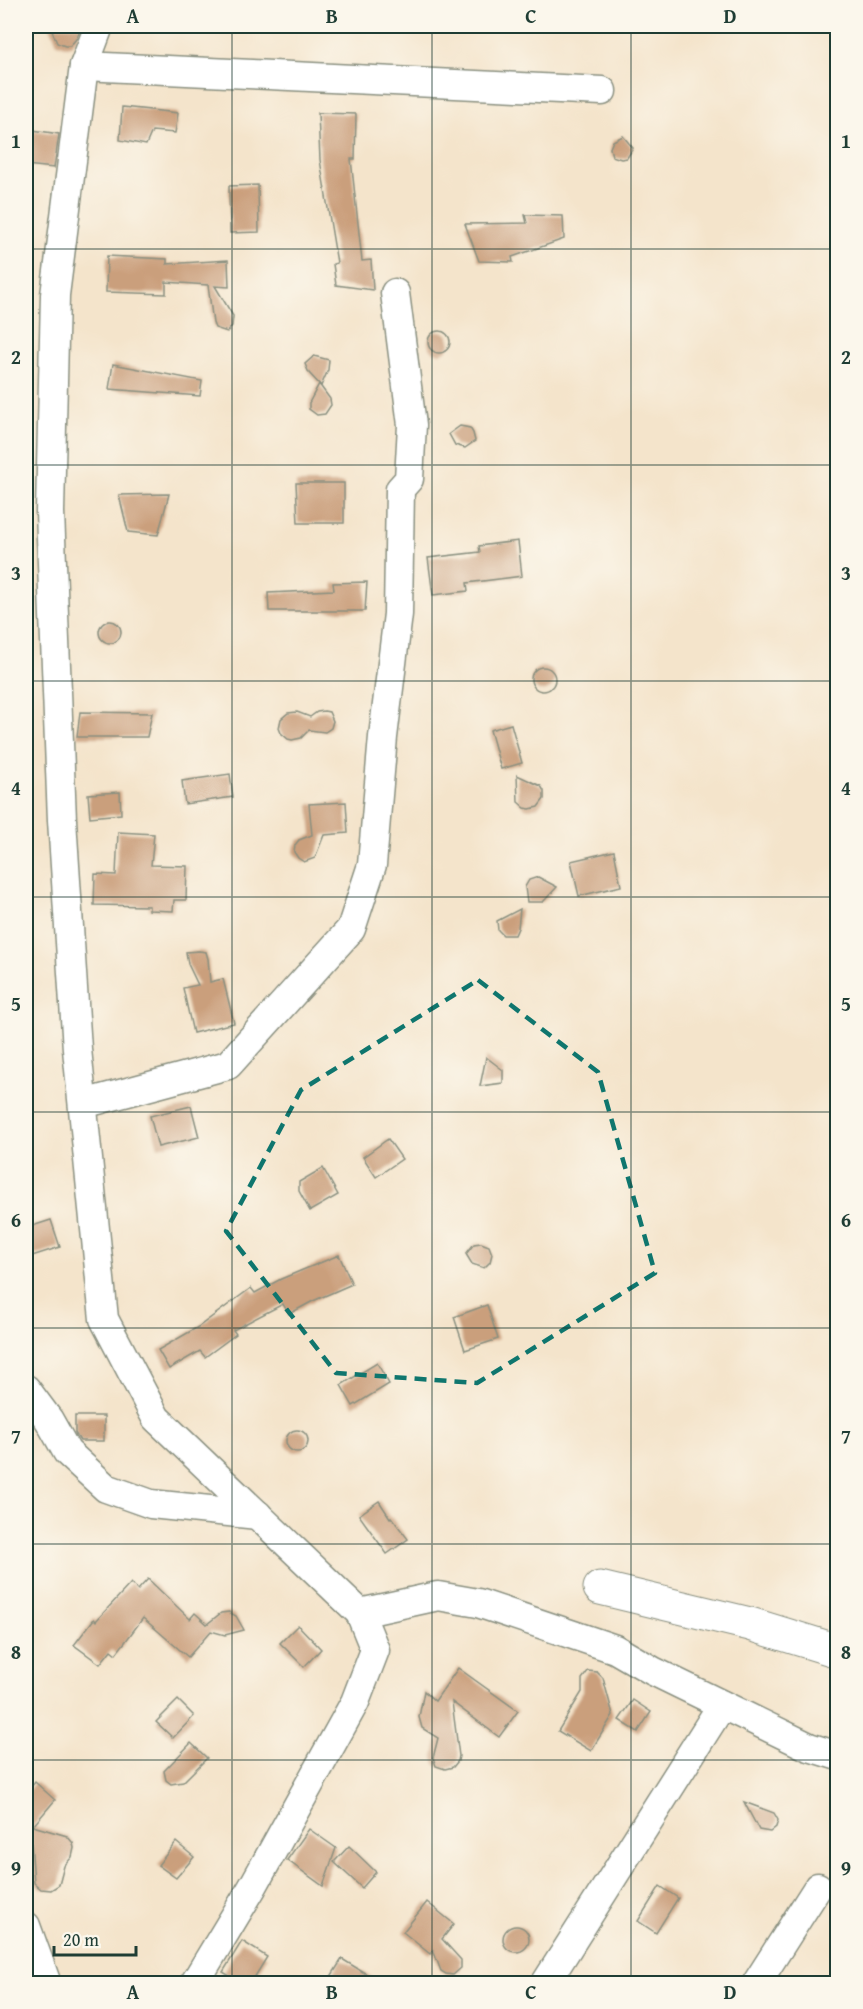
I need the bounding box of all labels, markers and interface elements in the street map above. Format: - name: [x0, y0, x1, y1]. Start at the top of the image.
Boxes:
- text: A: [127, 1, 140, 30]
- text: B: [326, 1, 338, 30]
- text: C: [525, 1, 537, 30]
- text: D: [723, 1, 737, 30]
- text: 1: [11, 126, 21, 155]
- text: 1: [841, 126, 851, 155]
- text: 2: [11, 342, 21, 371]
- text: 2: [841, 342, 851, 371]
- text: 3: [11, 558, 21, 587]
- text: 3: [841, 558, 851, 587]
- text: 4: [11, 773, 21, 802]
- text: 4: [841, 773, 851, 802]
- text: 5: [11, 989, 21, 1018]
- text: 5: [841, 989, 851, 1018]
- text: 6: [11, 1205, 21, 1234]
- text: 6: [841, 1205, 851, 1234]
- text: 7: [11, 1421, 21, 1450]
- text: 7: [841, 1421, 851, 1450]
- text: 8: [11, 1637, 21, 1666]
- text: 8: [841, 1637, 851, 1666]
- text: 9: [11, 1853, 21, 1882]
- text: 9: [841, 1853, 851, 1882]
- scale bar: [54, 1919, 136, 1957]
- text: 20 m: [63, 1926, 99, 1953]
- text: A: [127, 1977, 140, 2006]
- text: B: [326, 1977, 338, 2006]
- text: C: [525, 1977, 537, 2006]
- text: D: [723, 1977, 737, 2006]

